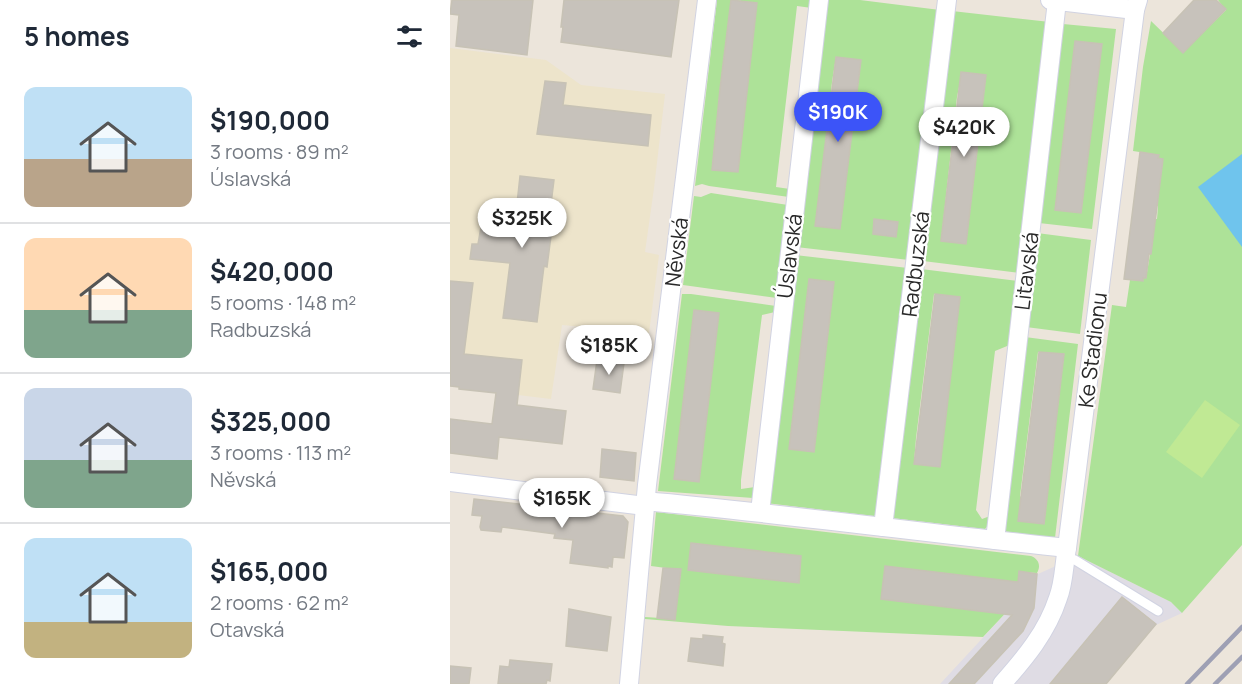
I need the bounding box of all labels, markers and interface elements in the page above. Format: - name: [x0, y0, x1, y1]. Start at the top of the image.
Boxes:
- text: 5 homes: [24, 18, 130, 54]
- icon: filters: [393, 20, 426, 53]
- pin: $190K: [796, 92, 880, 143]
- text: $190K: [808, 98, 868, 125]
- text: $190,000: [210, 102, 330, 138]
- pin: $420K: [922, 107, 1006, 158]
- icon: home: [72, 111, 144, 183]
- text: $420K: [933, 113, 995, 140]
- text: 3 rooms · 89 m²: [210, 138, 349, 165]
- text: Úslavská: [210, 165, 291, 192]
- pin: $325K: [480, 198, 564, 249]
- text: $325K: [492, 204, 552, 231]
- street label: Radbuzská: [895, 209, 935, 319]
- street label: Úslavská: [770, 212, 808, 300]
- street label: Něvská: [658, 216, 694, 288]
- street label: Litavská: [1007, 230, 1045, 312]
- text: $420,000: [210, 253, 334, 289]
- icon: home: [72, 262, 144, 334]
- text: 5 rooms · 148 m²: [210, 289, 356, 316]
- street label: Ke Stadionu: [1071, 291, 1113, 409]
- text: Radbuzská: [210, 316, 311, 343]
- pin: $185K: [567, 325, 651, 376]
- text: $185K: [580, 331, 638, 358]
- text: $325,000: [210, 403, 331, 439]
- icon: home: [72, 412, 144, 484]
- text: 3 rooms · 113 m²: [210, 439, 351, 466]
- text: Něvská: [210, 466, 276, 493]
- pin: $165K: [520, 478, 604, 529]
- text: $165K: [533, 484, 591, 511]
- text: $165,000: [210, 553, 328, 589]
- icon: home: [72, 562, 144, 634]
- text: 2 rooms · 62 m²: [210, 589, 349, 616]
- text: Otavská: [210, 616, 284, 643]

